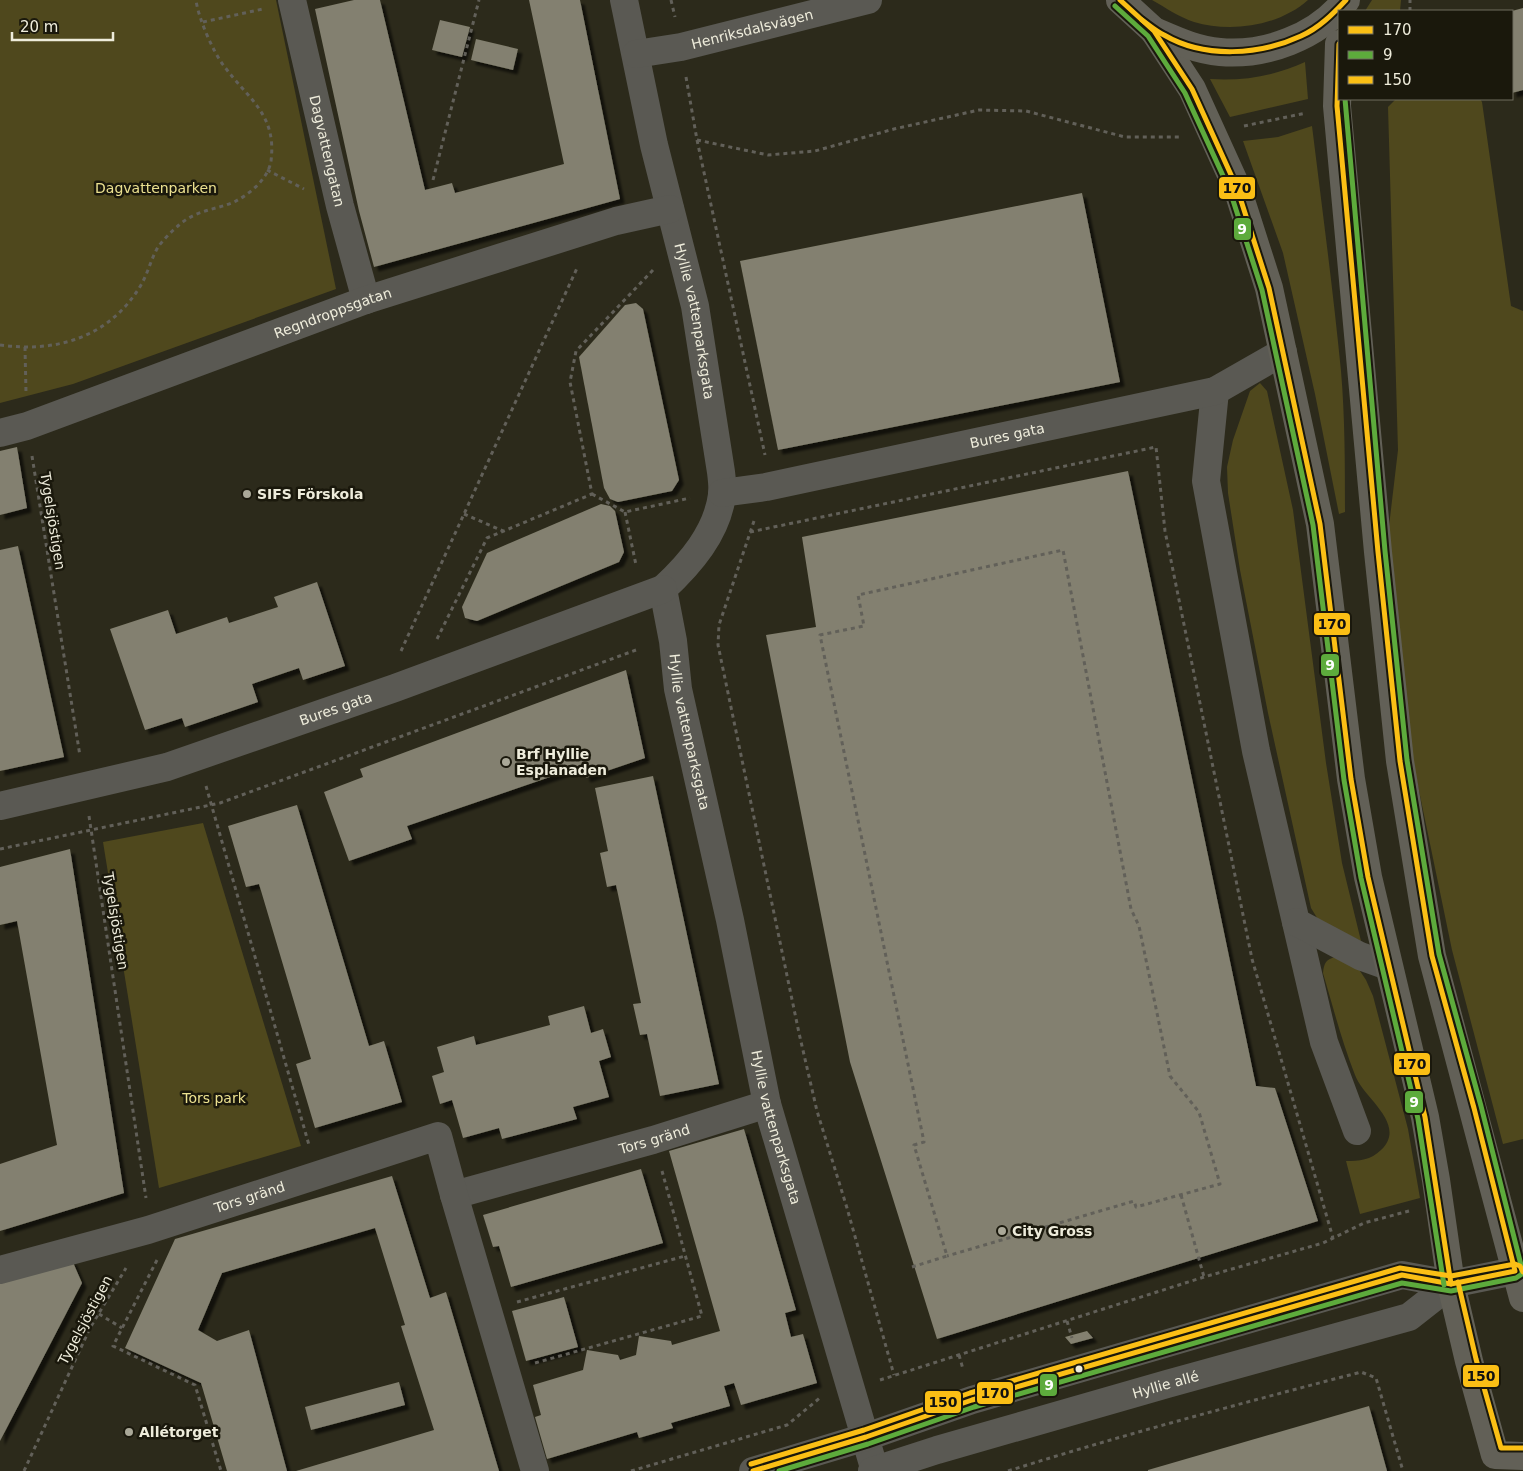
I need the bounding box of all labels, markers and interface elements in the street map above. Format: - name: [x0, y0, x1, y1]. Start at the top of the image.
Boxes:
- street label: Henriksdalsvägen: [690, 6, 815, 52]
- scale bar: [12, 10, 114, 42]
- legend: [1338, 10, 1513, 100]
- text: 20 m: [20, 18, 58, 36]
- text: 170: [1383, 21, 1412, 39]
- text: 9: [1383, 46, 1393, 64]
- text: 150: [1383, 71, 1412, 89]
- street label: Dagvattengatan: [306, 94, 348, 208]
- line badge: 170: [1218, 176, 1256, 200]
- park label: Dagvattenparken: [95, 180, 217, 196]
- text: 170: [1222, 180, 1252, 196]
- line badge: 9: [1233, 217, 1252, 241]
- text: 9: [1237, 221, 1247, 237]
- street label: Hyllie vattenparksgata: [671, 241, 718, 400]
- street label: Regndroppsgatan: [272, 284, 394, 341]
- street label: Bures gata: [968, 420, 1046, 451]
- street label: Tygelsjöstigen: [37, 470, 69, 571]
- place label: SIFS Förskola: [257, 486, 363, 502]
- marker: SIFS Förskola: [241, 488, 253, 500]
- line badge: 170: [1313, 612, 1351, 636]
- text: 170: [1317, 616, 1347, 632]
- street label: Hyllie vattenparksgata: [666, 653, 713, 812]
- line badge: 9: [1320, 653, 1340, 677]
- text: 9: [1325, 657, 1335, 673]
- street label: Bures gata: [297, 689, 374, 729]
- place label: Brf Hyllie Esplanaden: [516, 746, 607, 778]
- marker: Brf Hyllie Esplanaden: [500, 756, 512, 768]
- street label: Tygelsjöstigen: [100, 870, 132, 971]
- street label: Hyllie vattenparksgata: [748, 1049, 804, 1206]
- line badge: 170: [1393, 1052, 1431, 1076]
- text: 170: [1397, 1056, 1427, 1072]
- park label: Tors park: [181, 1090, 247, 1106]
- line badge: 9: [1404, 1090, 1424, 1114]
- text: 9: [1409, 1094, 1419, 1110]
- street label: Tors gränd: [616, 1121, 692, 1157]
- street label: Tors gränd: [211, 1178, 287, 1216]
- place label: City Gross: [1012, 1223, 1092, 1239]
- marker: City Gross: [996, 1225, 1008, 1237]
- street label: Tygelsjöstigen: [54, 1273, 115, 1368]
- unlabelled marker: [1074, 1364, 1084, 1374]
- line badge: 150: [1462, 1364, 1500, 1388]
- street label: Hyllie allé: [1130, 1368, 1201, 1402]
- text: 150: [1466, 1368, 1496, 1384]
- line badge: 9: [1039, 1373, 1058, 1397]
- text: 9: [1044, 1377, 1054, 1393]
- line badge: 170: [976, 1381, 1014, 1405]
- text: 170: [980, 1385, 1010, 1401]
- line badge: 150: [924, 1390, 962, 1414]
- text: 150: [928, 1394, 958, 1410]
- place label: Allétorget: [139, 1424, 219, 1440]
- marker: Allétorget: [123, 1426, 135, 1438]

